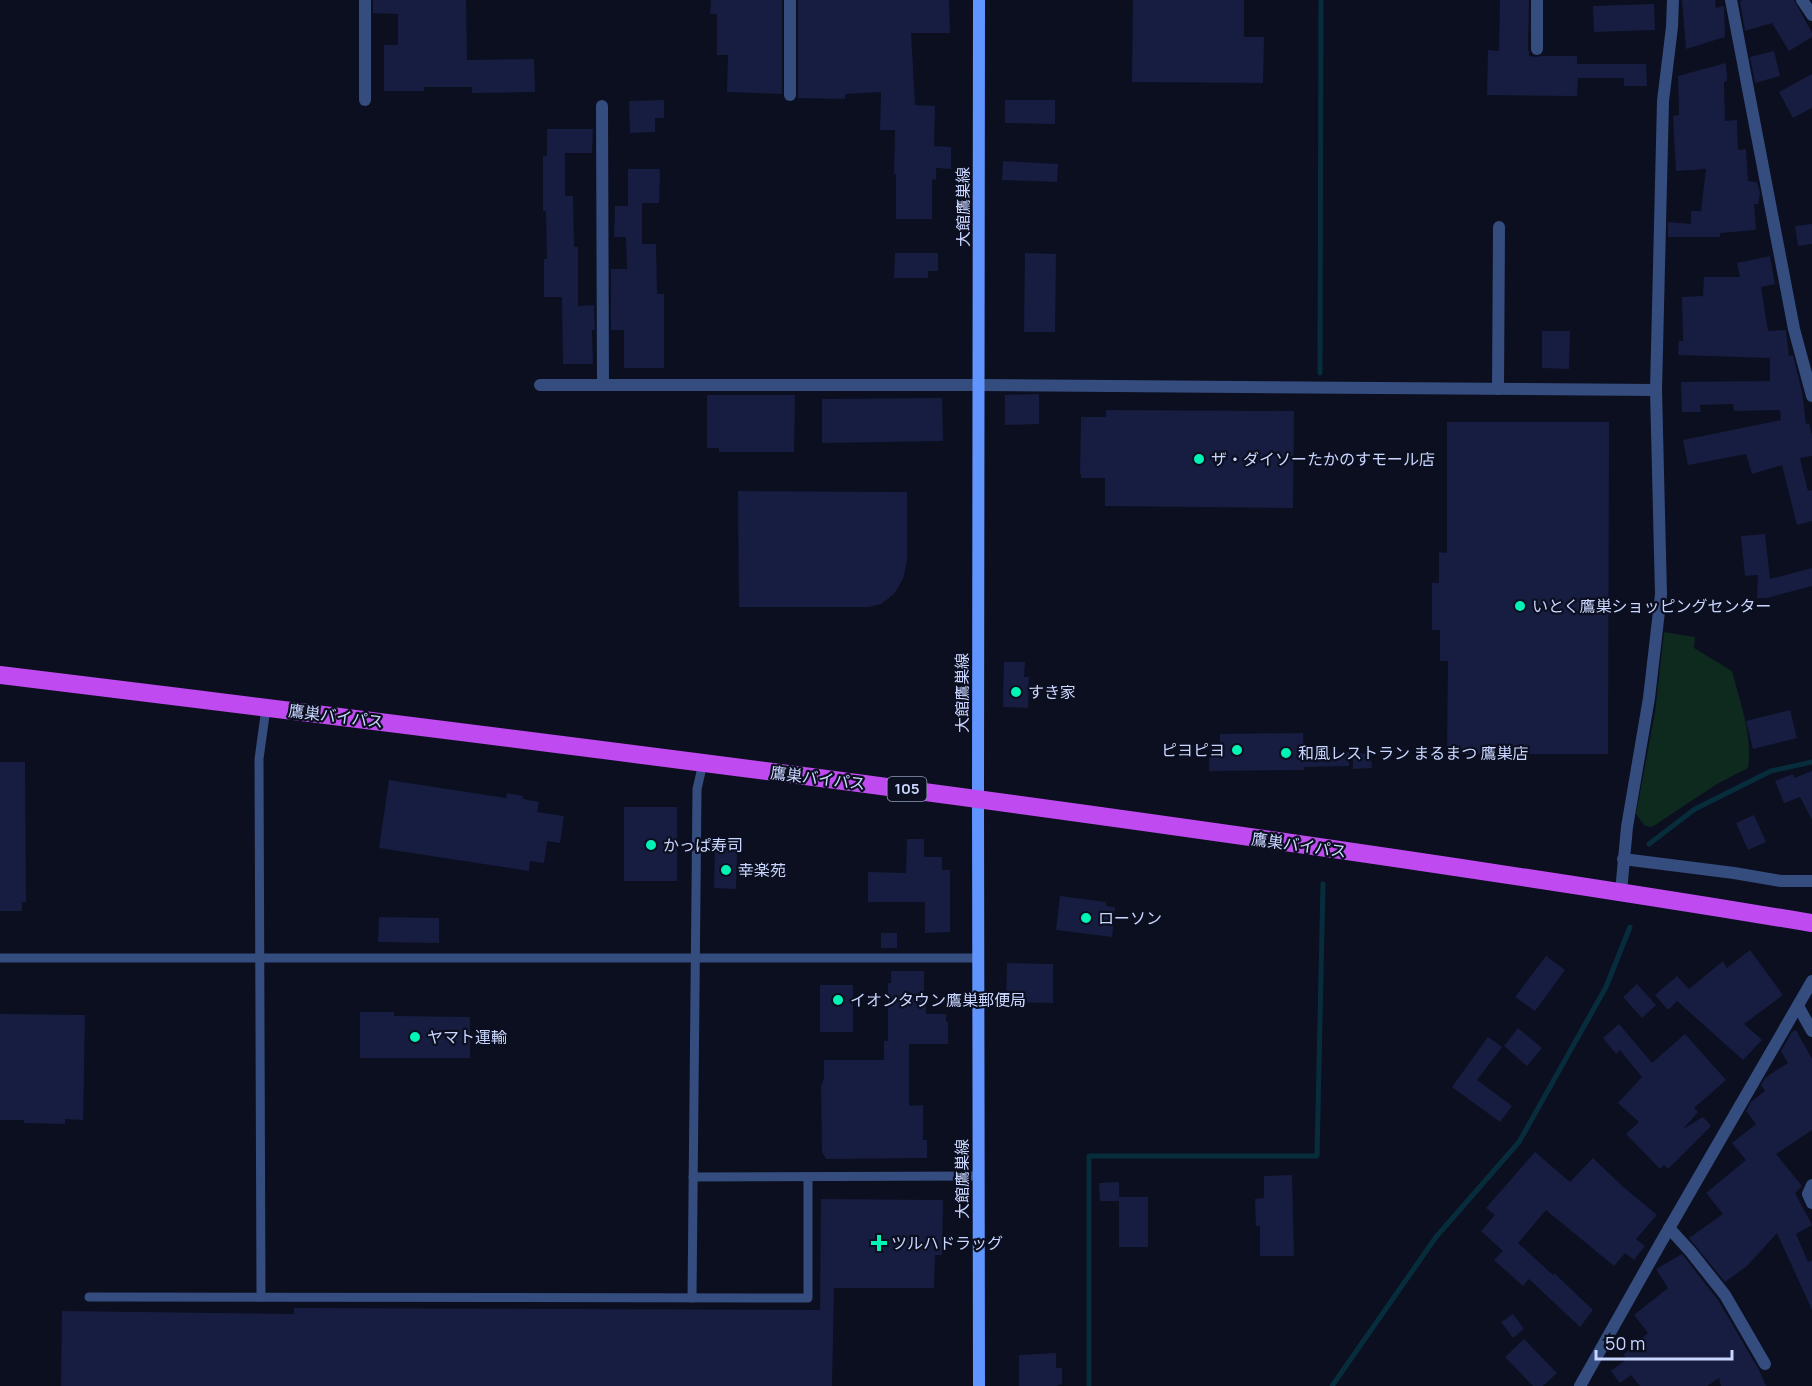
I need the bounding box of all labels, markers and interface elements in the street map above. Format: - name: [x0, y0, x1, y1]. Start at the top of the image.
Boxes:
- street label: 大館鷹巣線: [952, 167, 974, 247]
- place label: ザ・ダイソーたかのすモール店: [1211, 448, 1435, 470]
- marker: ザ・ダイソーたかのすモール店: [1192, 452, 1206, 466]
- place label: いとく鷹巣ショッピングセンター: [1532, 595, 1772, 617]
- marker: いとく鷹巣ショッピングセンター: [1513, 599, 1527, 613]
- street label: 大館鷹巣線: [951, 653, 973, 733]
- place label: すき家: [1028, 681, 1076, 703]
- marker: すき家: [1009, 685, 1023, 699]
- street label: 鷹巣バイパス: [287, 699, 385, 733]
- place label: ピヨピヨ: [1161, 739, 1225, 761]
- place label: 和風レストラン まるまつ 鷹巣店: [1298, 742, 1528, 764]
- marker: ピヨピヨ: [1230, 743, 1244, 757]
- marker: 和風レストラン まるまつ 鷹巣店: [1279, 746, 1293, 760]
- street label: 鷹巣バイパス: [769, 761, 867, 795]
- road number: 105: [888, 777, 926, 801]
- street label: 鷹巣バイパス: [1250, 827, 1348, 863]
- place label: かっぱ寿司: [663, 834, 743, 856]
- marker: かっぱ寿司: [644, 838, 658, 852]
- place label: 幸楽苑: [738, 859, 786, 881]
- marker: 幸楽苑: [719, 863, 733, 877]
- place label: ローソン: [1098, 907, 1162, 929]
- marker: ローソン: [1079, 911, 1093, 925]
- place label: イオンタウン鷹巣郵便局: [850, 989, 1026, 1011]
- marker: イオンタウン鷹巣郵便局: [831, 993, 845, 1007]
- place label: ヤマト運輸: [427, 1026, 507, 1048]
- marker: ヤマト運輸: [408, 1030, 422, 1044]
- street label: 大館鷹巣線: [951, 1139, 973, 1219]
- place label: ツルハドラッグ: [891, 1232, 1003, 1254]
- marker: ツルハドラッグ: [872, 1236, 886, 1250]
- scale bar: [1596, 1323, 1732, 1361]
- text: 50 m: [1605, 1331, 1645, 1355]

